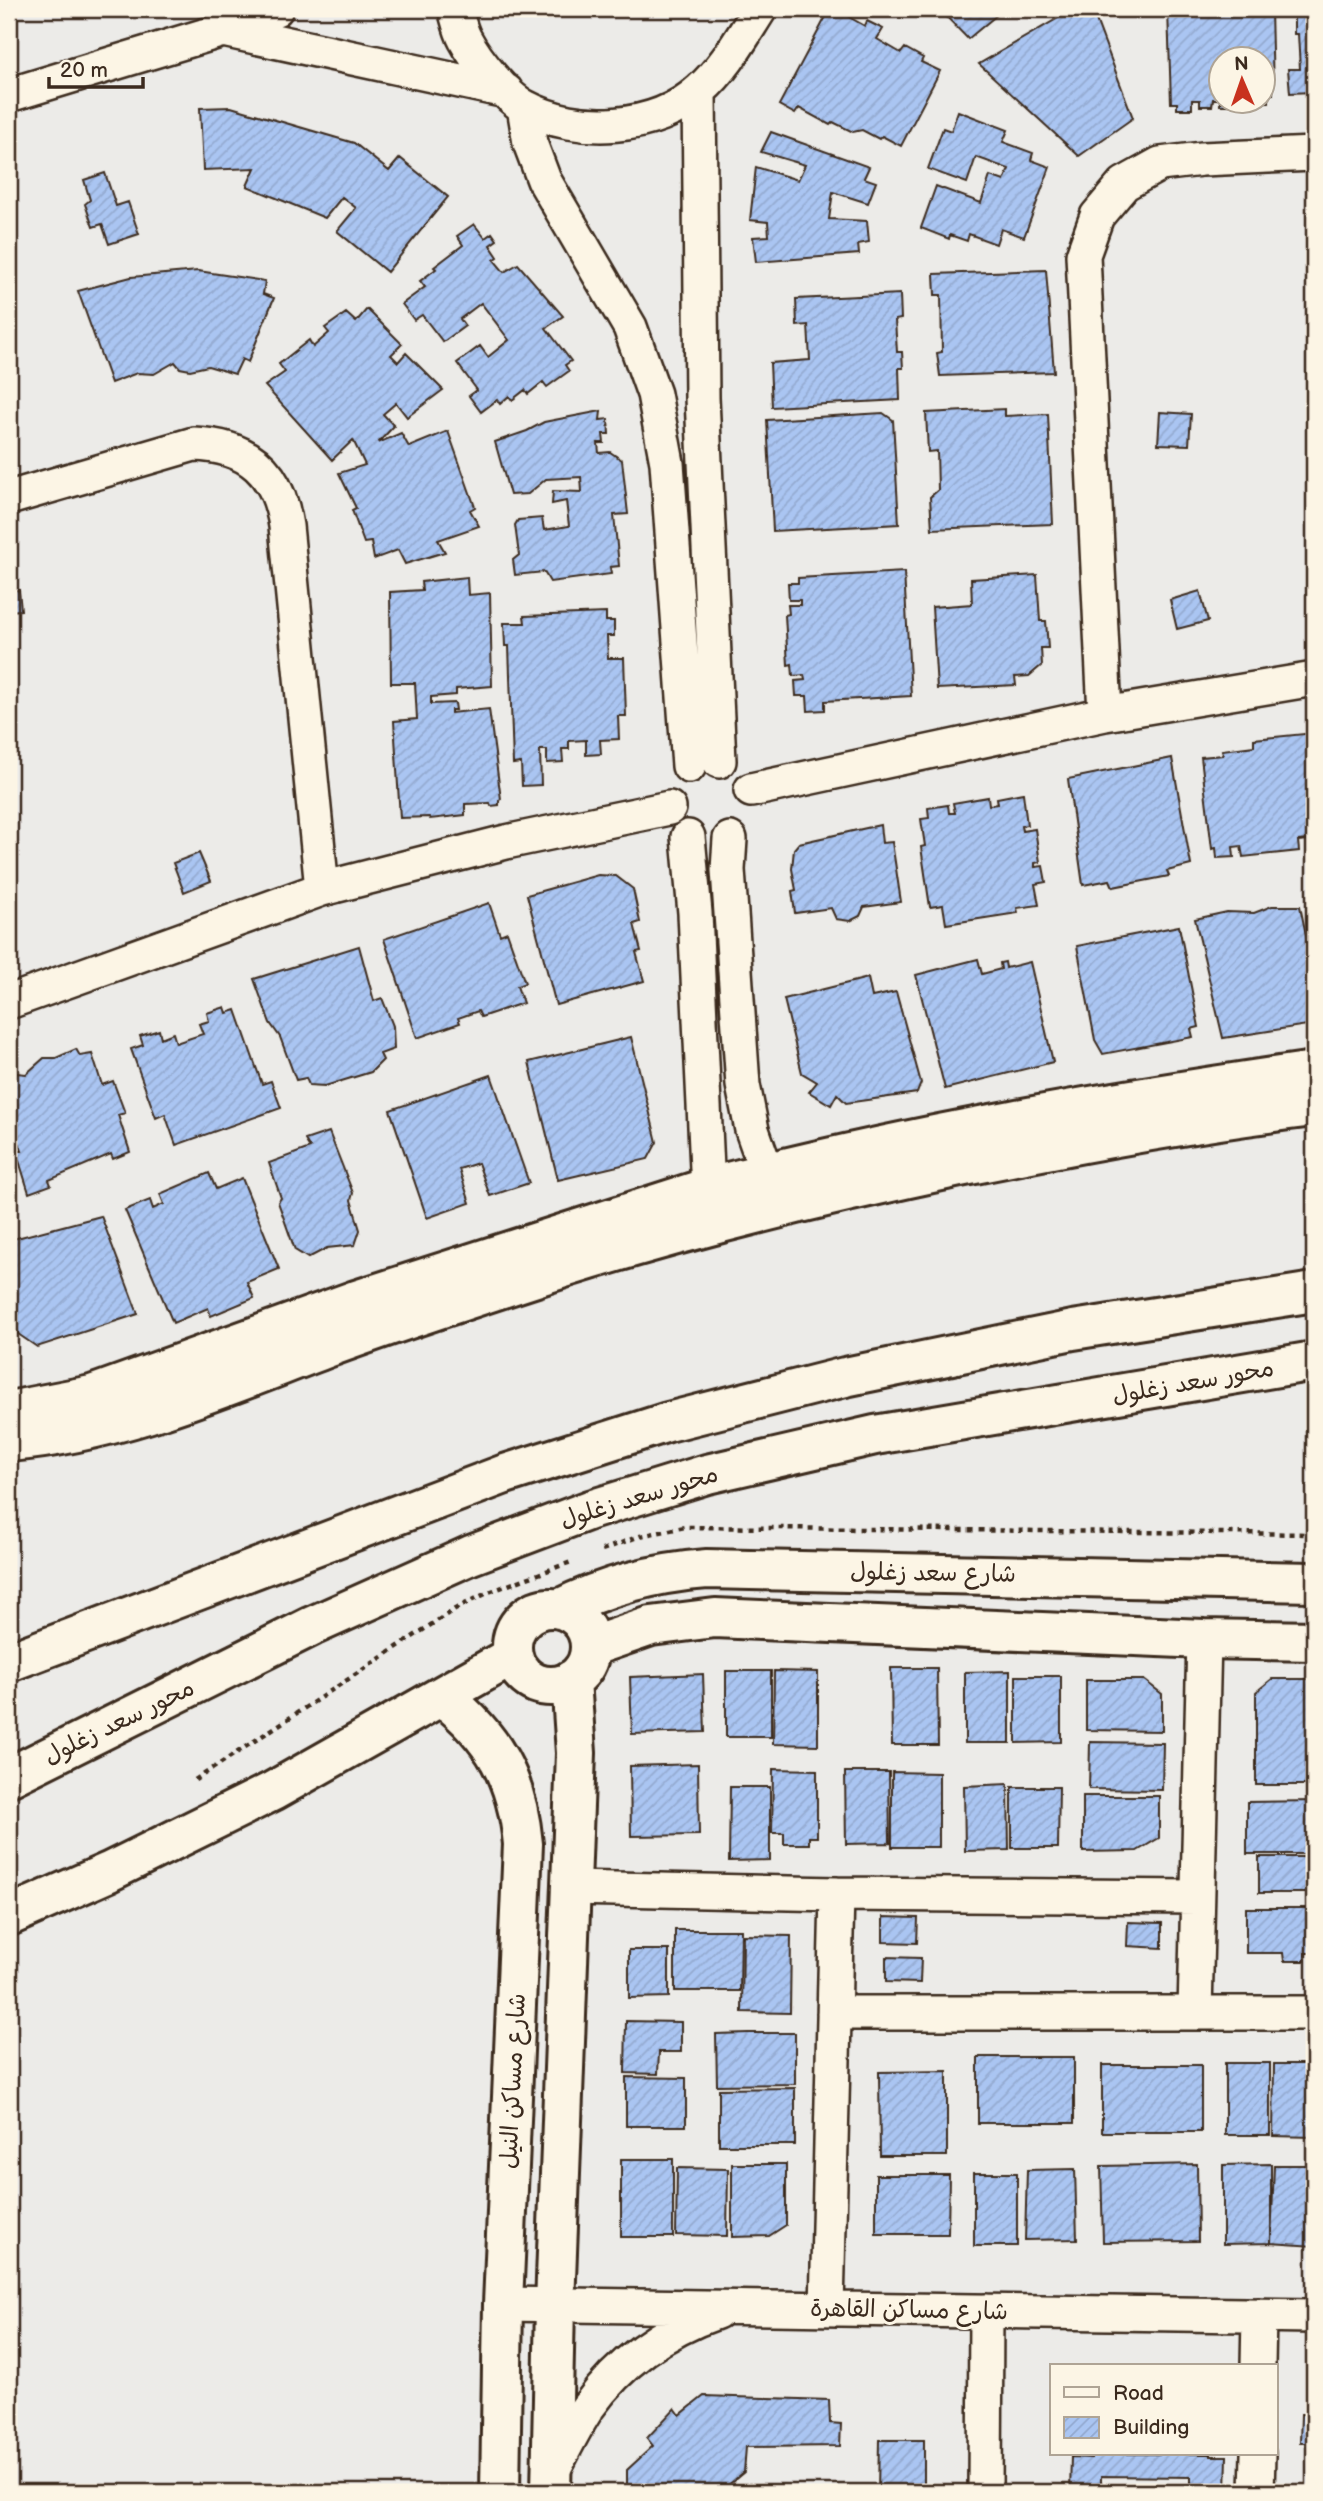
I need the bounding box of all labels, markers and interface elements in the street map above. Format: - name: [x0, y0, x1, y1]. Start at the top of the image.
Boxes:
- scale bar: [49, 46, 144, 90]
- north arrow: [1208, 46, 1278, 116]
- text: N: [1234, 53, 1249, 76]
- text: 20 m: [60, 58, 108, 83]
- street label: محور سعد زغلول: [1110, 1354, 1276, 1411]
- street label: محور سعد زغلول: [556, 1459, 722, 1536]
- street label: شارع سعد زغلول: [850, 1557, 1016, 1591]
- street label: محور سعد زغلول: [39, 1673, 199, 1772]
- street label: شارع مساكن النيل: [494, 1992, 534, 2170]
- street label: شارع مساكن القاهرة: [810, 2294, 1008, 2328]
- legend: [1050, 2364, 1278, 2456]
- text: Road: [1113, 2381, 1164, 2406]
- text: Building: [1113, 2415, 1189, 2440]

